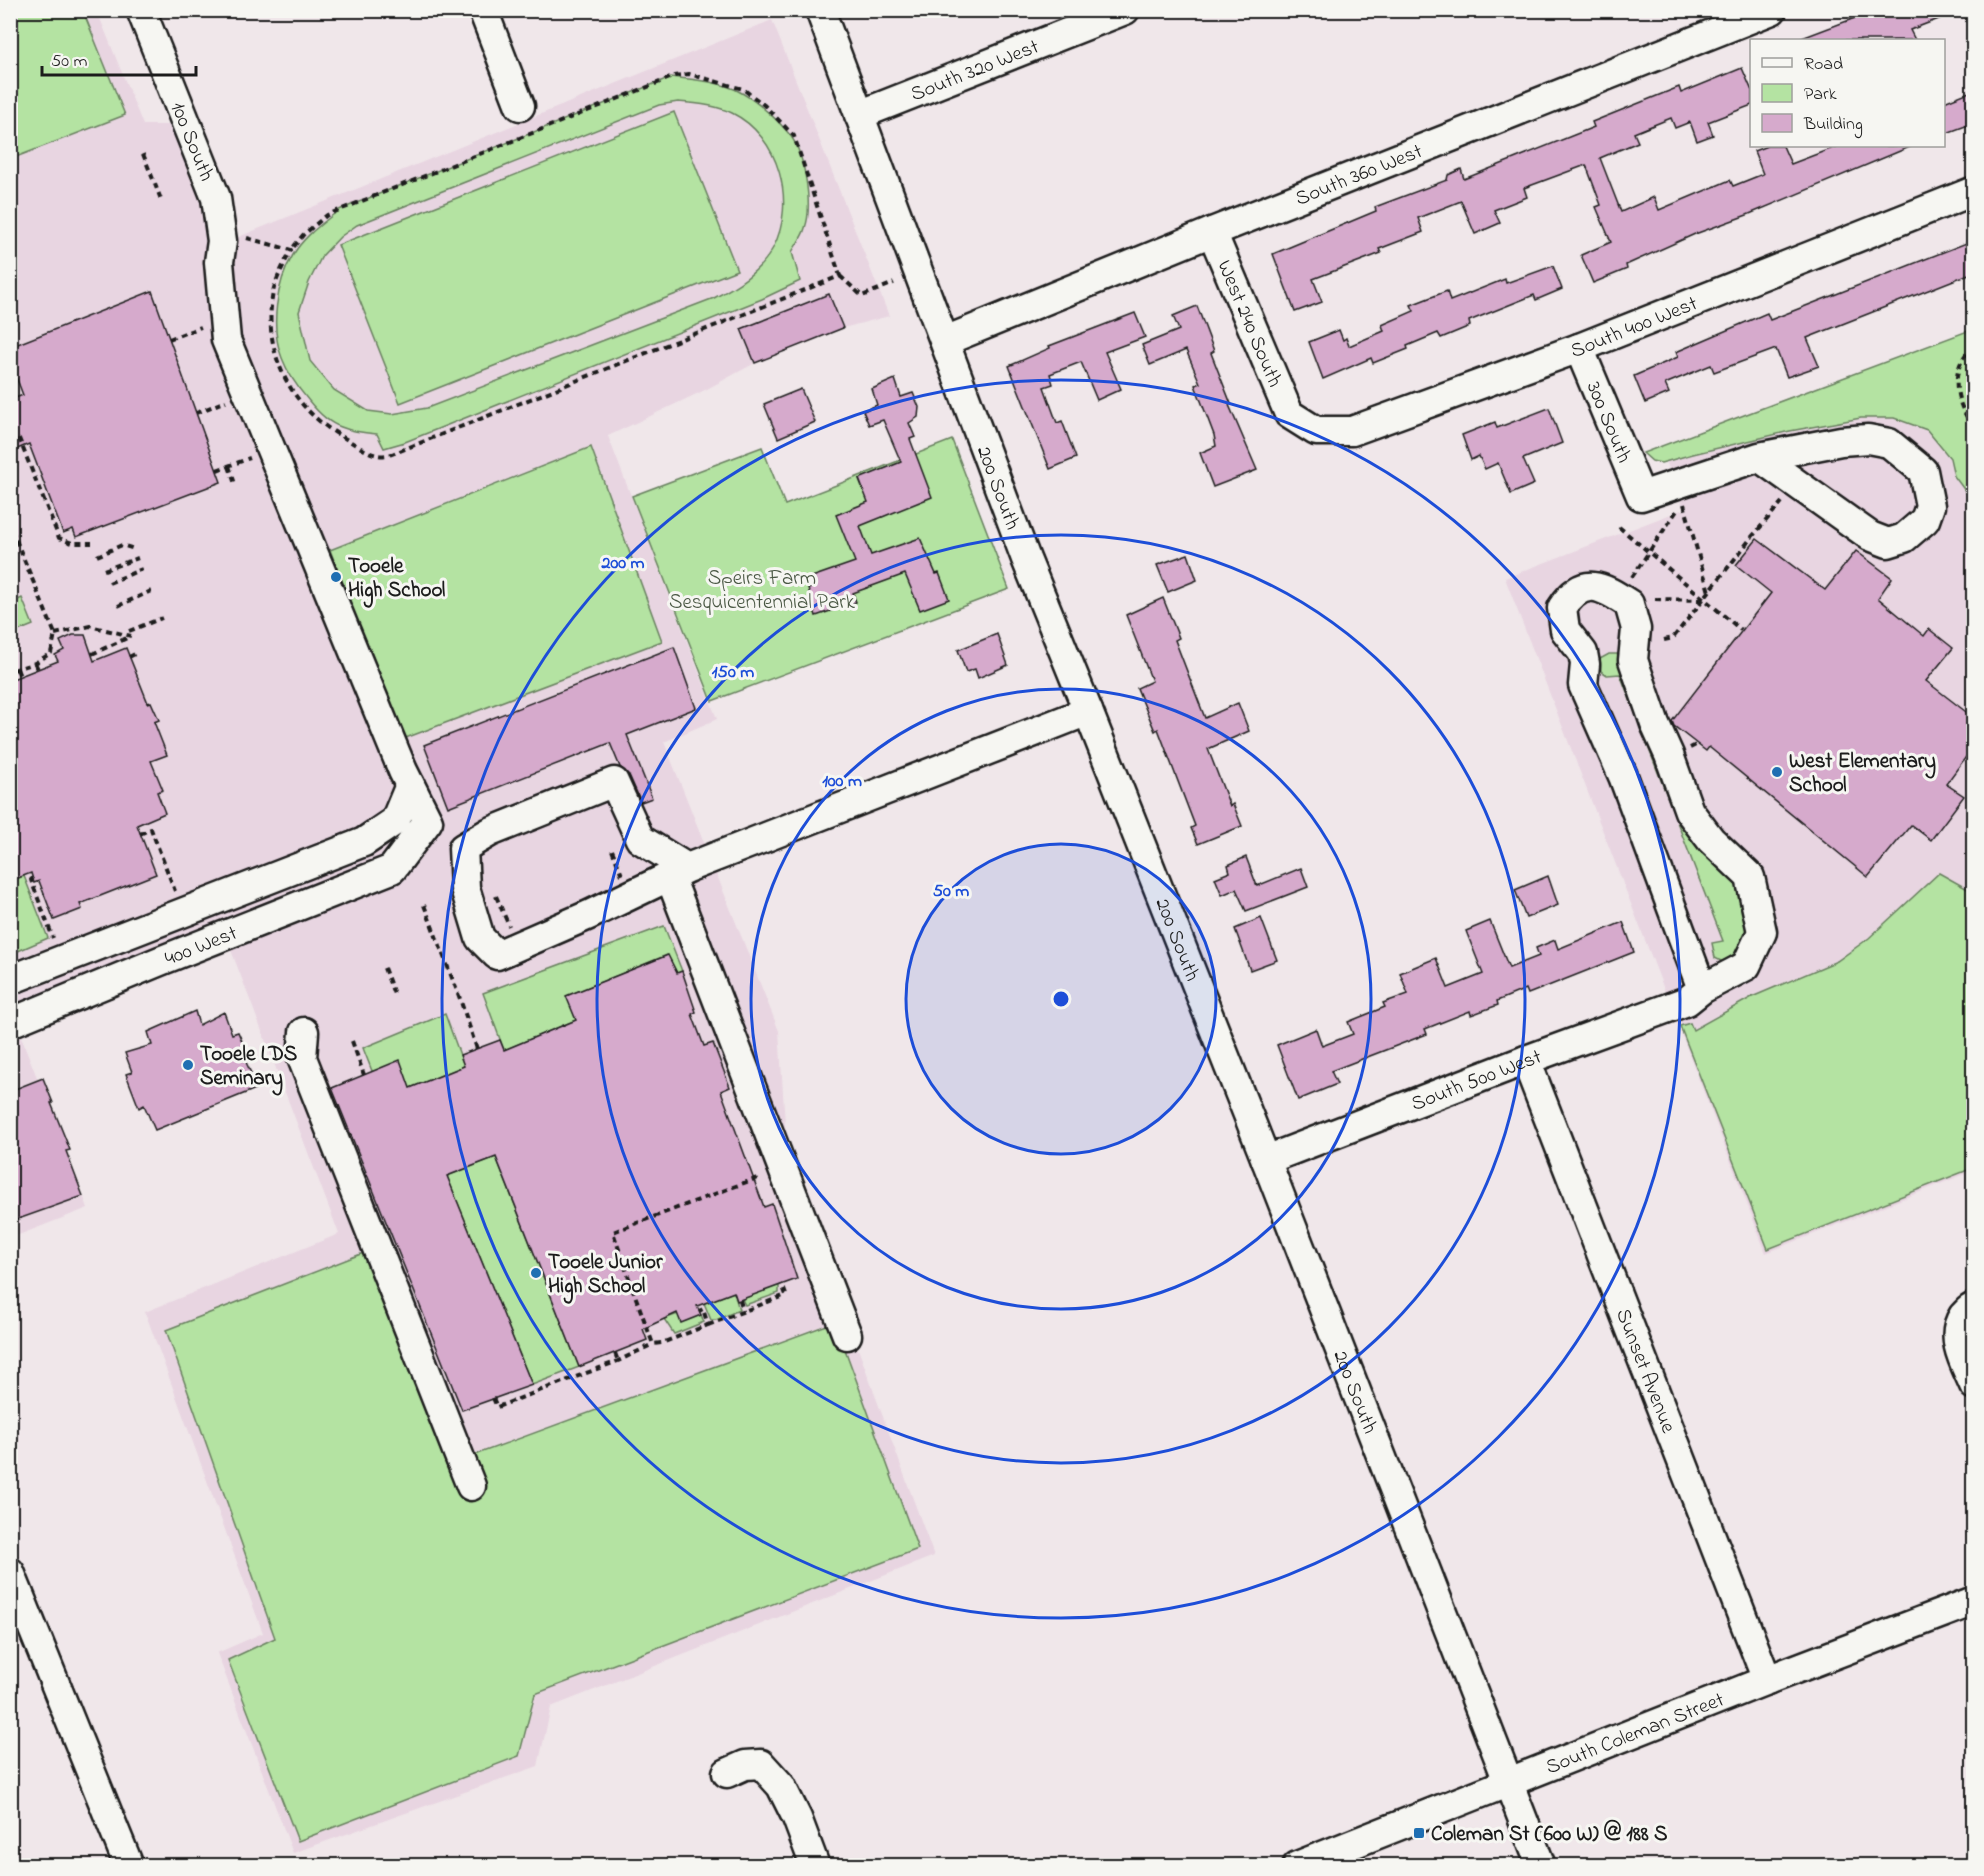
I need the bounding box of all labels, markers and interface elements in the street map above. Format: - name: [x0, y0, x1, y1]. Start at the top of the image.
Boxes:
- street label: South 320 West: [907, 32, 1044, 110]
- scale bar: [42, 39, 196, 77]
- legend: [1750, 39, 1945, 147]
- text: 50 m: [51, 49, 88, 75]
- text: Road: [1804, 52, 1843, 78]
- text: Park: [1804, 82, 1837, 108]
- street label: 100 South: [162, 97, 221, 186]
- text: Building: [1803, 112, 1863, 139]
- street label: South 360 West: [1291, 137, 1427, 214]
- street label: West 240 South: [1209, 256, 1289, 392]
- street label: South 400 West: [1567, 289, 1702, 367]
- street label: 300 South: [1578, 377, 1638, 468]
- street label: 200 South: [968, 442, 1027, 534]
- text: 200 m: [601, 551, 645, 577]
- place label: Tooele High School: [348, 552, 446, 608]
- park label: Speirs Farm Sesquicentennial Park: [669, 564, 856, 618]
- marker: Tooele High School: [329, 570, 343, 584]
- text: 150 m: [712, 660, 754, 686]
- place label: West Elementary School: [1789, 747, 1936, 801]
- marker: West Elementary School: [1770, 765, 1784, 779]
- text: 100 m: [822, 769, 862, 795]
- text: 50 m: [933, 879, 969, 905]
- street label: 200 South: [1147, 894, 1207, 986]
- street label: 400 West: [161, 919, 242, 975]
- centre of rings: [1051, 989, 1071, 1009]
- place label: Tooele LDS Seminary: [200, 1040, 298, 1096]
- street label: South 500 West: [1407, 1043, 1546, 1120]
- marker: Tooele LDS Seminary: [181, 1058, 195, 1072]
- place label: Tooele Junior High School: [548, 1248, 663, 1304]
- marker: Tooele Junior High School: [529, 1266, 543, 1280]
- street label: Sunset Avenue: [1607, 1305, 1683, 1438]
- street label: 200 South: [1325, 1346, 1384, 1438]
- street label: South Coleman Street: [1542, 1685, 1729, 1783]
- place label: Coleman St (600 W) @ 188 S: [1431, 1819, 1668, 1850]
- marker: Coleman St (600 W) @ 188 S: [1412, 1826, 1426, 1840]

